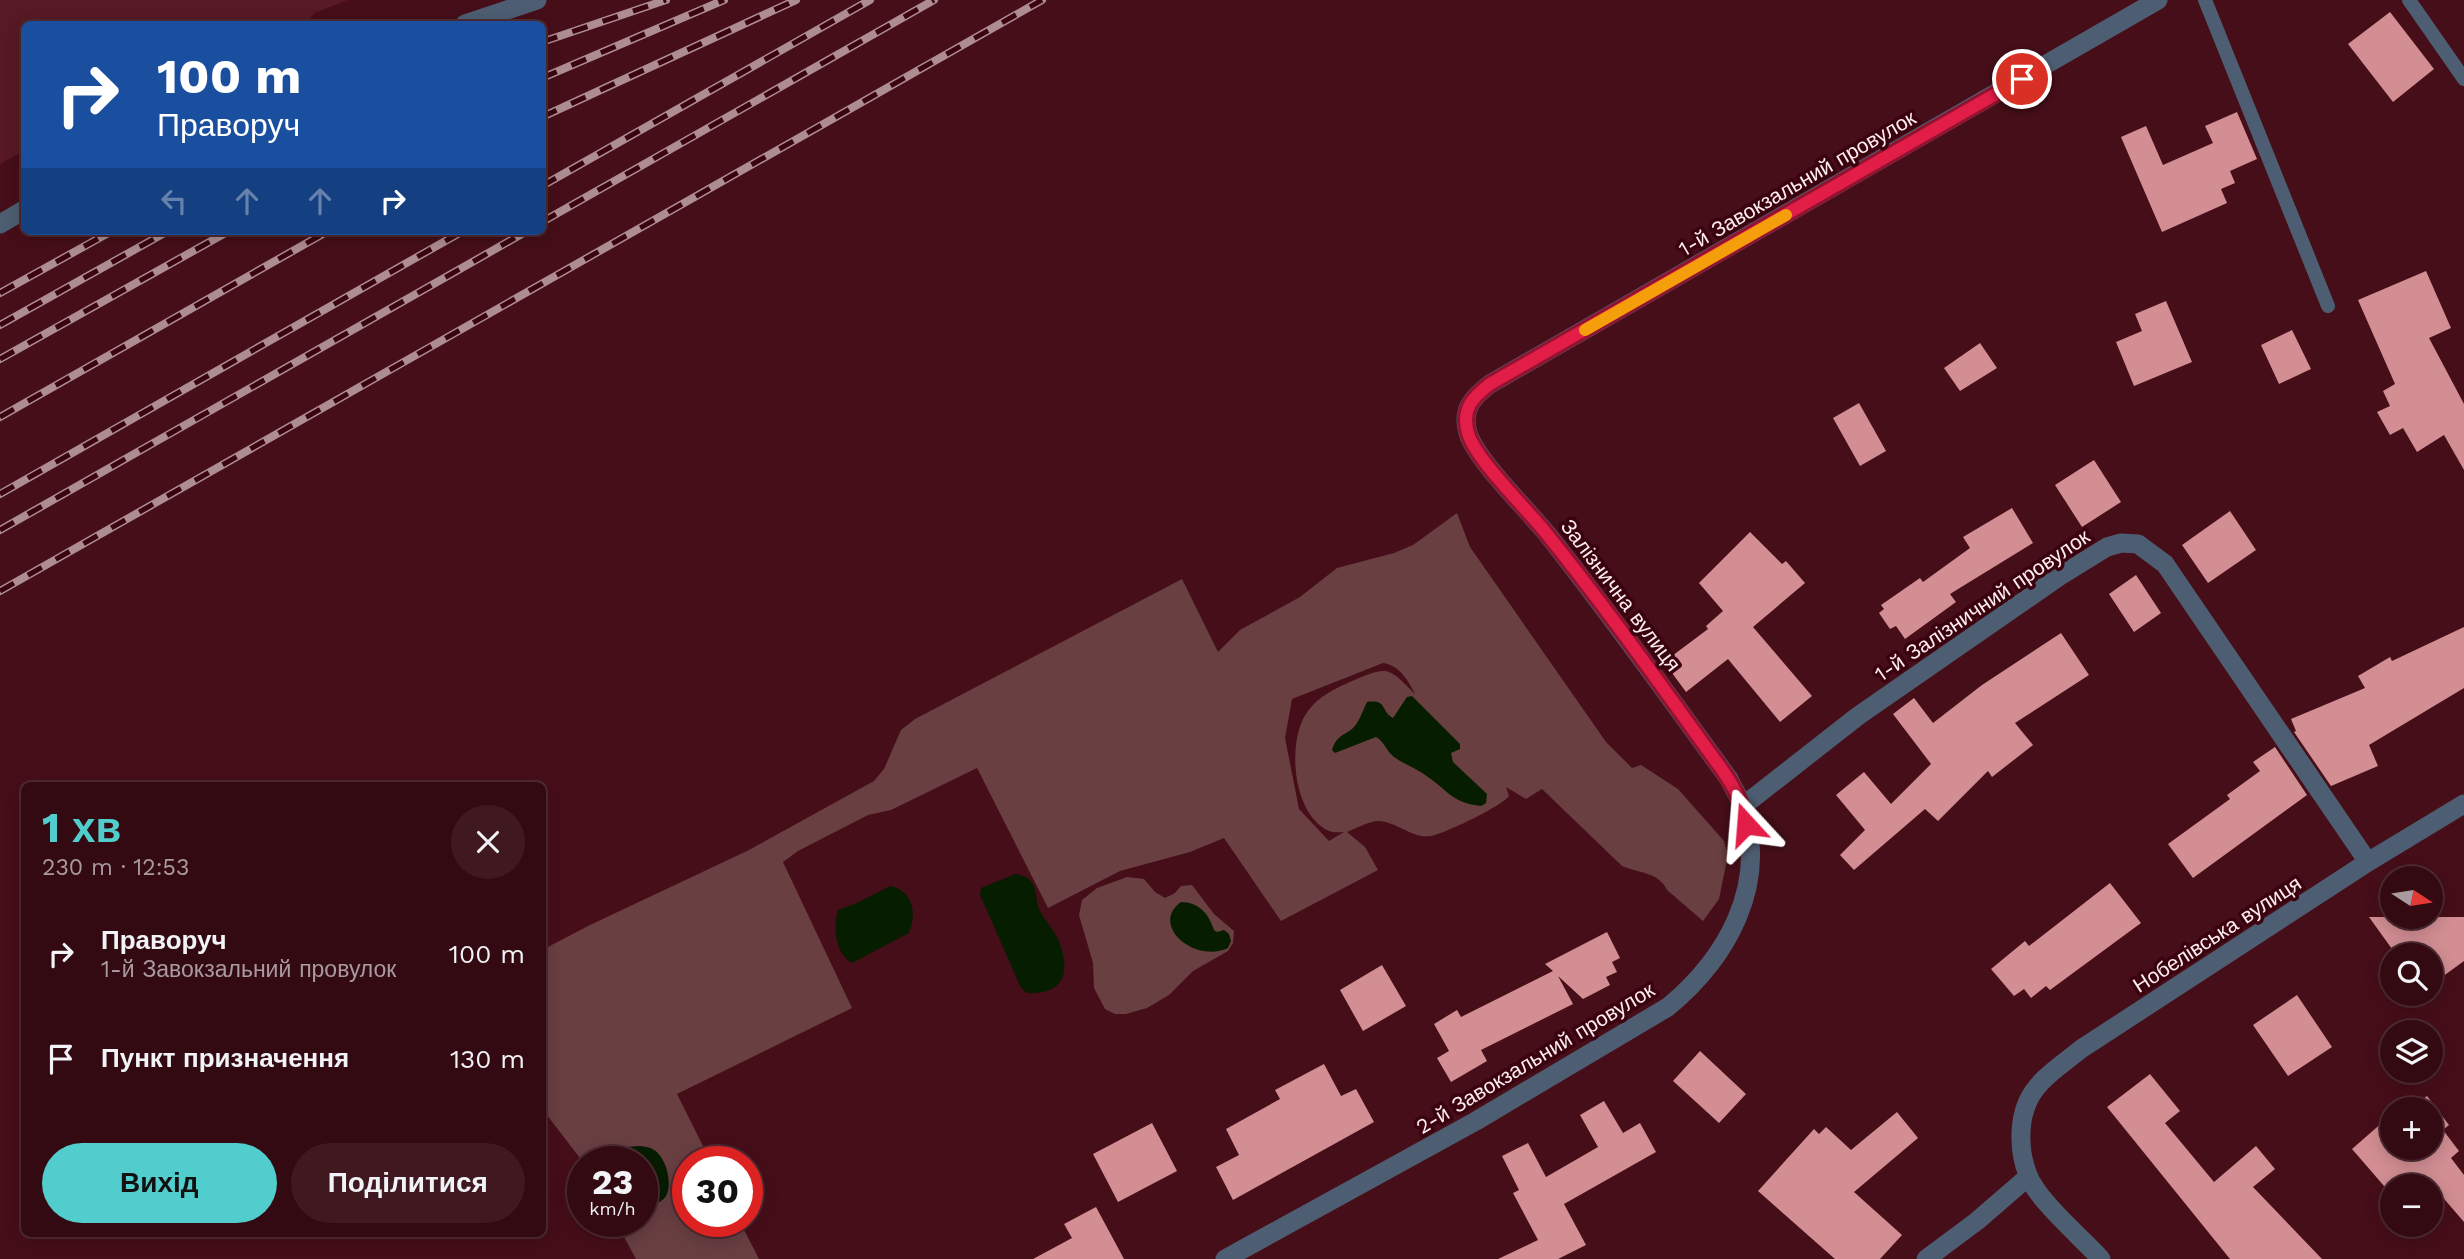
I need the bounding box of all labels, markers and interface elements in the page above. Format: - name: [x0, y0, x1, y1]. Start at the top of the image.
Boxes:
- text: 100 m: [157, 47, 301, 105]
- icon: right: [42, 49, 133, 140]
- pin: [1992, 49, 2052, 109]
- icon: arrive: [2003, 60, 2041, 98]
- street label: 1-й Завокзальний провулок: [1674, 104, 1921, 261]
- text: Праворуч: [157, 106, 300, 144]
- icon: left: [155, 182, 193, 220]
- icon: ahead: [228, 182, 266, 220]
- icon: ahead: [301, 182, 339, 220]
- icon: right: [374, 182, 412, 220]
- street label: Залізнична вулиця: [1556, 514, 1686, 676]
- street label: 1-й Залізничний провулок: [1870, 523, 2095, 686]
- position arrow: [1709, 787, 1783, 861]
- text: 1 хв: [42, 803, 121, 852]
- button: close: [451, 805, 525, 879]
- text: 230 m · 12:53: [42, 854, 189, 881]
- north arrow: [2380, 866, 2443, 929]
- map controls: [2380, 866, 2443, 1237]
- street label: Нобелівська вулиця: [2128, 870, 2306, 998]
- text: Праворуч: [101, 925, 227, 955]
- icon: right: [42, 935, 80, 973]
- text: 100 m: [449, 939, 525, 969]
- button: search: [2380, 943, 2443, 1006]
- text: 1-й Завокзальний провулок: [101, 956, 396, 983]
- street label: 2-й Завокзальний провулок: [1411, 976, 1659, 1139]
- button: layers: [2380, 1020, 2443, 1083]
- icon: arrive: [42, 1040, 80, 1078]
- text: Пункт призначення: [101, 1043, 349, 1073]
- text: 130 m: [450, 1044, 525, 1074]
- button: +: [2380, 1097, 2443, 1160]
- button: Вихід: [42, 1143, 277, 1223]
- button: Поділитися: [291, 1143, 525, 1223]
- speed limit sign: 30: [672, 1146, 763, 1237]
- text: 23: [592, 1161, 633, 1203]
- button: −: [2380, 1174, 2443, 1237]
- text: km/h: [589, 1198, 636, 1219]

